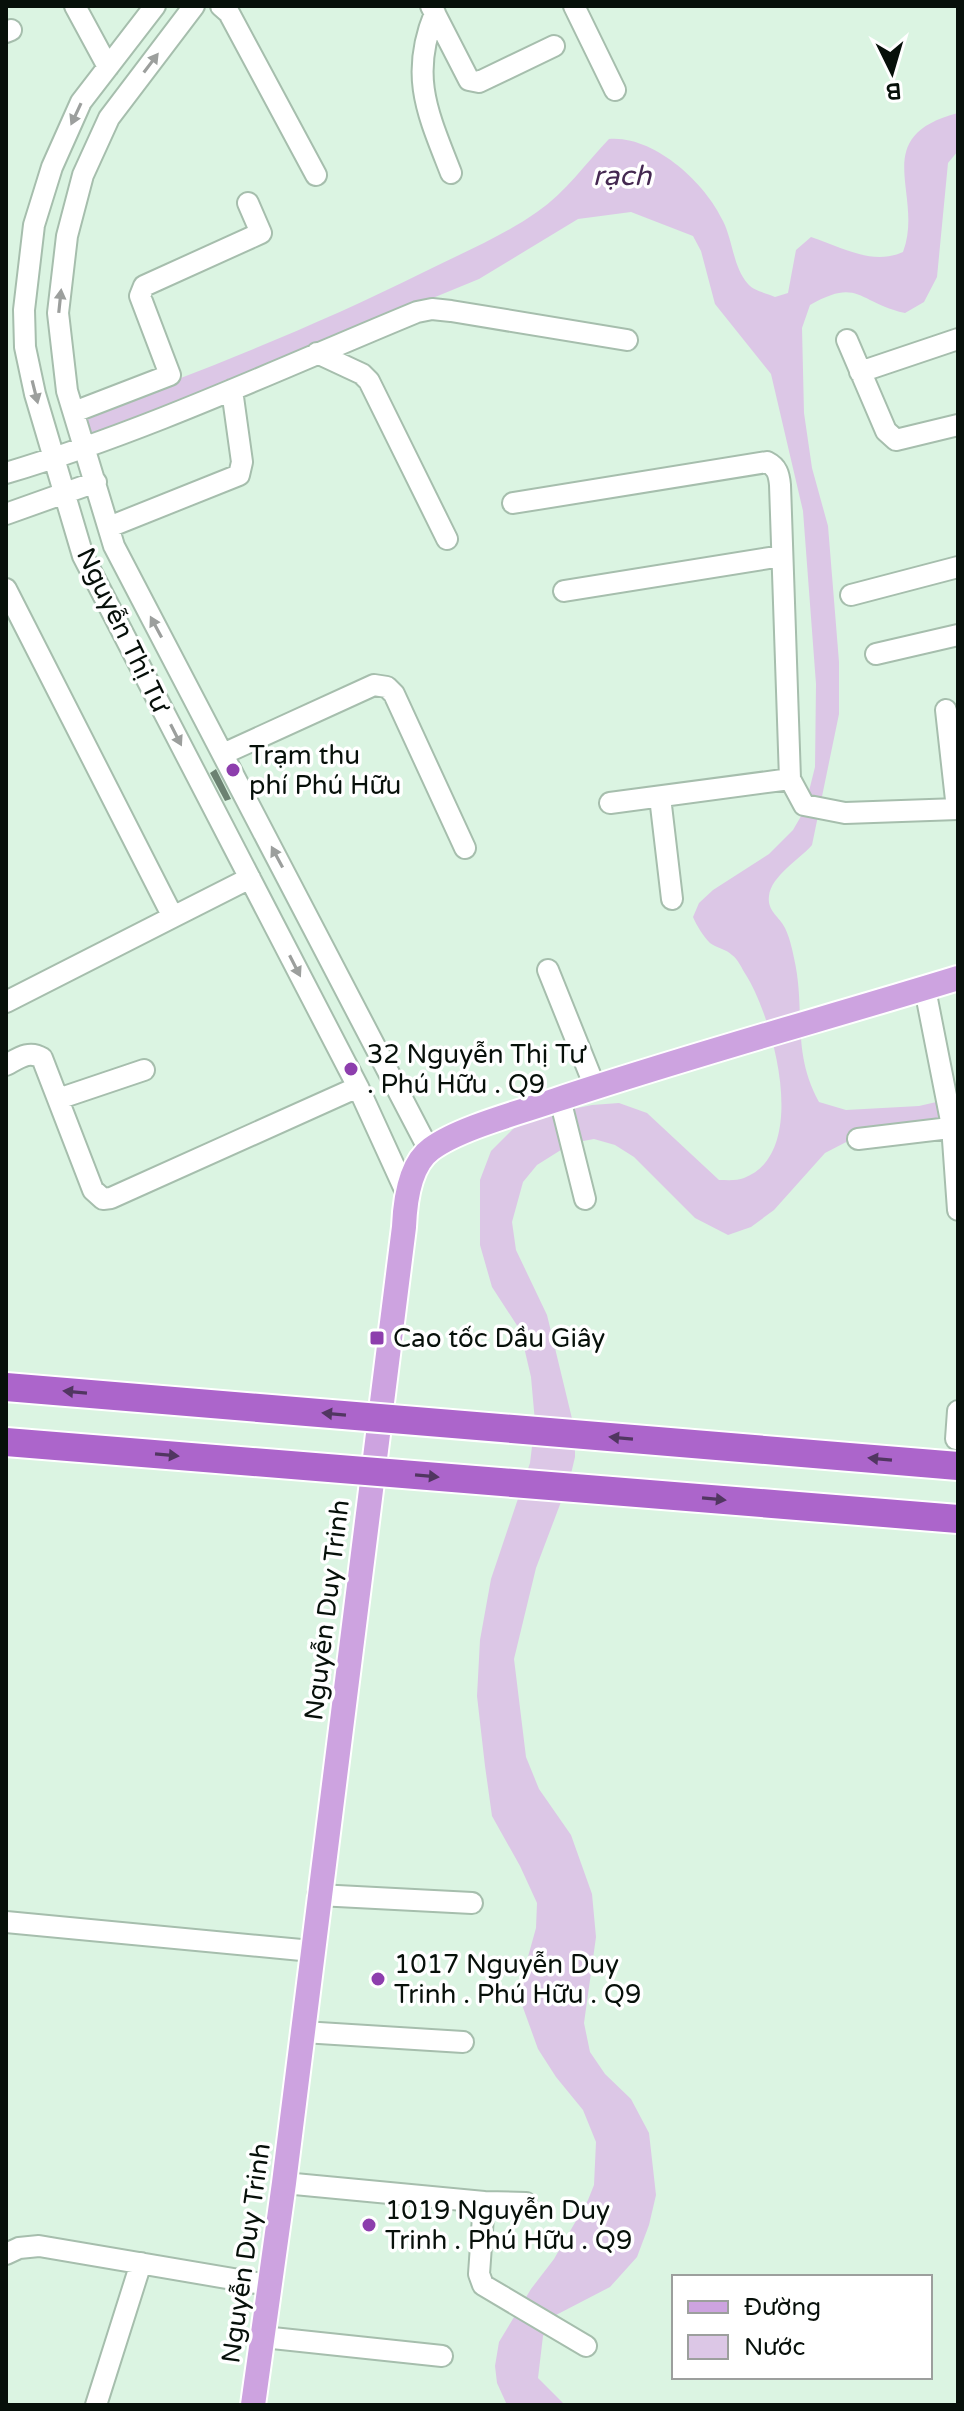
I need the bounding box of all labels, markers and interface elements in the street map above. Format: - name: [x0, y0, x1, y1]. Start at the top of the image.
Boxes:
- north arrow: [852, 32, 932, 112]
- one-way arrow: [142, 53, 158, 73]
- text: B: [885, 77, 902, 105]
- one-way arrow: [69, 102, 83, 125]
- water label: rạch: [593, 159, 652, 193]
- one-way arrow: [53, 288, 66, 313]
- one-way arrow: [30, 380, 42, 405]
- street label: Nguyễn Thị Tư: [70, 543, 177, 719]
- one-way arrow: [150, 615, 163, 638]
- one-way arrow: [169, 723, 182, 746]
- place label: Trạm thu phí Phú Hữu: [249, 740, 401, 801]
- marker: Trạm thu phí Phú Hữu: [224, 761, 242, 779]
- one-way arrow: [270, 846, 284, 868]
- one-way arrow: [289, 954, 302, 977]
- place label: 32 Nguyễn Thị Tư . Phú Hữu . Q9: [367, 1039, 587, 1100]
- marker: 32 Nguyễn Thị Tư . Phú Hữu . Q9: [342, 1060, 360, 1078]
- place label: Cao tốc Dầu Giây: [393, 1323, 605, 1354]
- marker: Cao tốc Dầu Giây: [368, 1329, 386, 1347]
- one-way arrow: [62, 1385, 87, 1398]
- one-way arrow: [321, 1407, 346, 1420]
- one-way arrow: [608, 1431, 633, 1444]
- one-way arrow: [155, 1449, 180, 1462]
- one-way arrow: [867, 1452, 892, 1465]
- one-way arrow: [415, 1470, 440, 1483]
- one-way arrow: [702, 1493, 727, 1506]
- street label: Nguyễn Duy Trinh: [298, 1498, 356, 1722]
- place label: 1017 Nguyễn Duy Trinh . Phú Hữu . Q9: [394, 1949, 641, 2010]
- marker: 1017 Nguyễn Duy Trinh . Phú Hữu . Q9: [369, 1970, 387, 1988]
- street label: Nguyễn Duy Trinh: [215, 2141, 277, 2365]
- place label: 1019 Nguyễn Duy Trinh . Phú Hữu . Q9: [385, 2195, 632, 2256]
- marker: 1019 Nguyễn Duy Trinh . Phú Hữu . Q9: [360, 2216, 378, 2234]
- legend: [672, 2275, 932, 2379]
- text: Đường: [744, 2293, 821, 2322]
- text: Nước: [744, 2333, 805, 2362]

